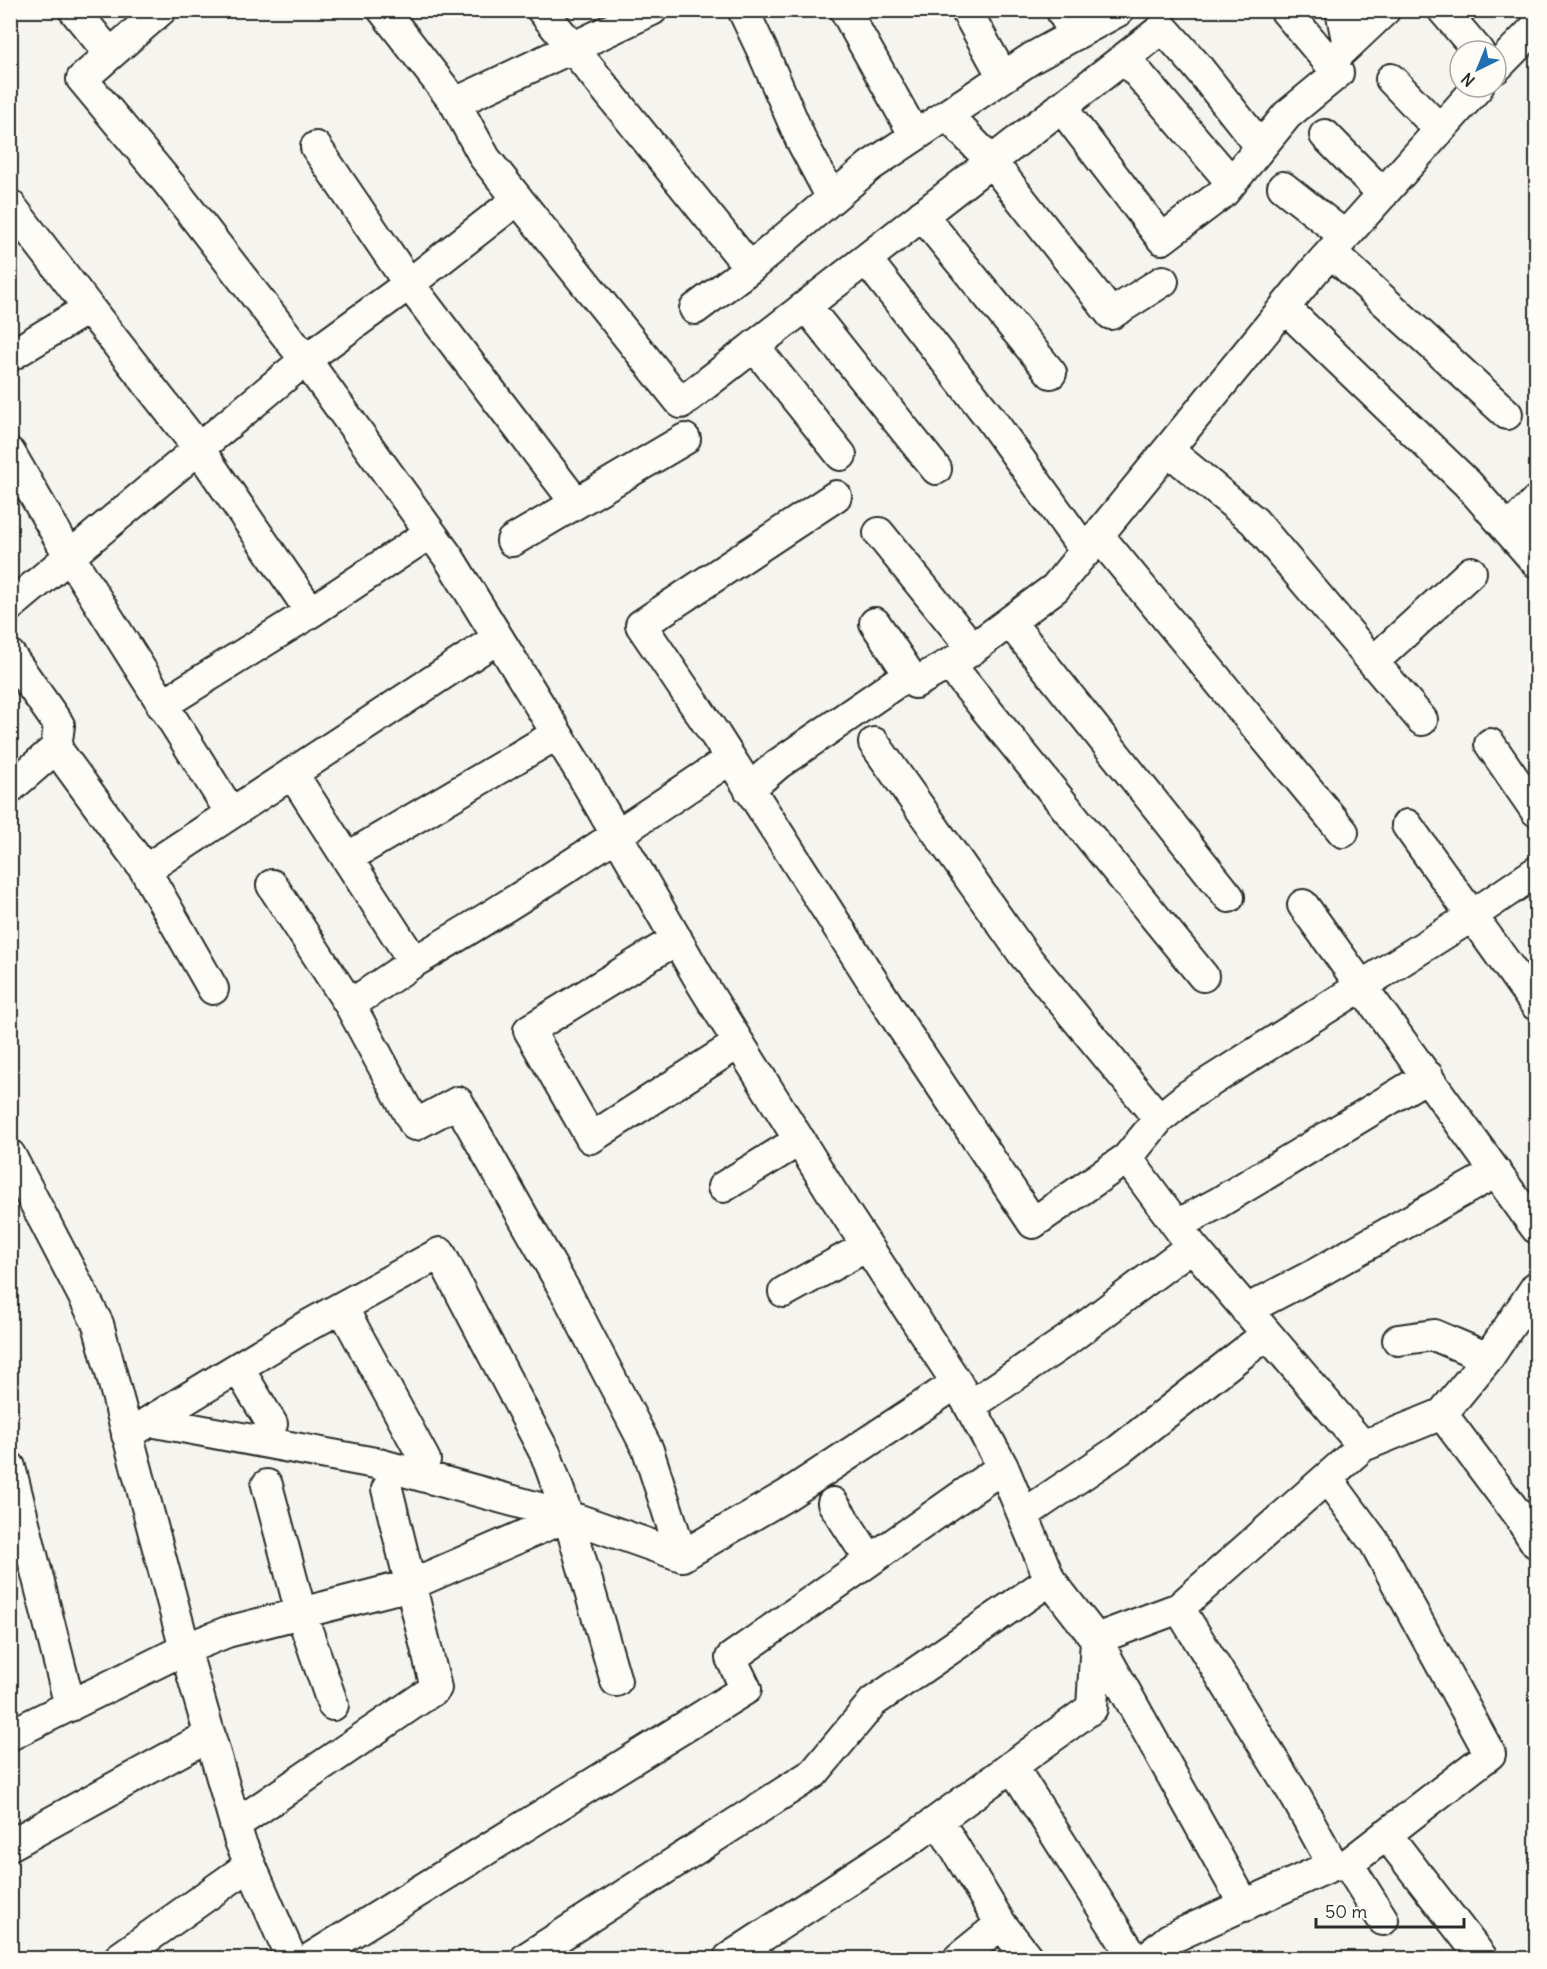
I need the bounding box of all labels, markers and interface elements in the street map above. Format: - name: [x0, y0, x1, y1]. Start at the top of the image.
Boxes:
- north arrow: [1448, 39, 1508, 99]
- text: N: [1457, 69, 1479, 91]
- scale bar: [1316, 1891, 1464, 1929]
- text: 50 m: [1325, 1900, 1367, 1923]

